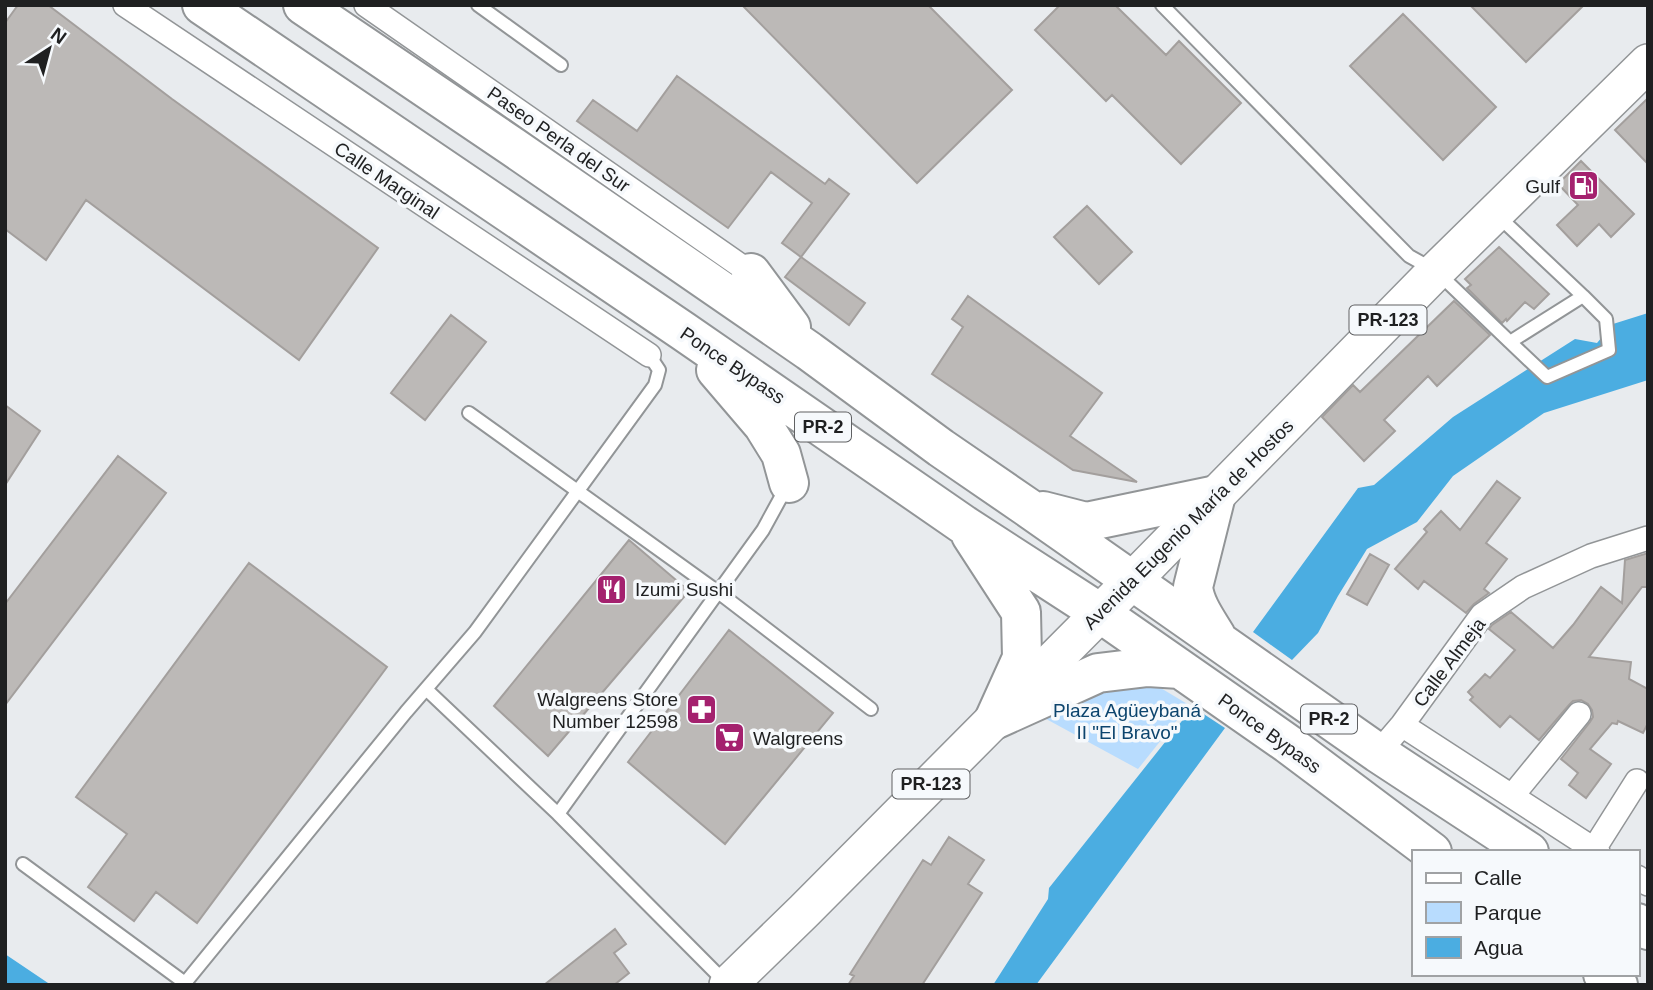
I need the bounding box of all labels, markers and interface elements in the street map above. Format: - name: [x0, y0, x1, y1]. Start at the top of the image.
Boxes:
- north arrow: [14, 14, 84, 84]
- text: N: [47, 23, 70, 48]
- street label: Paseo Perla del Sur: [483, 82, 634, 197]
- street label: Calle Marginal: [331, 138, 443, 223]
- fuel station icon: Gulf: [1566, 169, 1600, 203]
- place label: Gulf: [1525, 176, 1561, 197]
- road number: PR-123: [1350, 306, 1426, 334]
- street label: Ponce Bypass: [676, 323, 789, 408]
- road number: PR-2: [795, 412, 851, 442]
- street label: Avenida Eugenio María de Hostos: [1079, 415, 1298, 634]
- restaurant icon: Izumi Sushi: [595, 572, 629, 606]
- place label: Izumi Sushi: [635, 579, 733, 600]
- street label: Calle Almeja: [1409, 613, 1490, 711]
- place label: Walgreens Store Number 12598: [537, 689, 678, 732]
- street label: Ponce Bypass: [1214, 689, 1325, 778]
- pharmacy icon: Walgreens Store Number 12598: [684, 693, 718, 727]
- park label: Plaza Agüeybaná II "El Bravo": [1053, 700, 1201, 743]
- road number: PR-2: [1301, 704, 1357, 734]
- supermarket icon: Walgreens: [713, 721, 747, 755]
- place label: Walgreens: [753, 728, 843, 749]
- road number: PR-123: [892, 770, 970, 798]
- legend: [1412, 850, 1639, 976]
- text: Calle: [1474, 866, 1522, 889]
- text: Parque: [1474, 901, 1542, 924]
- text: Agua: [1474, 936, 1523, 959]

